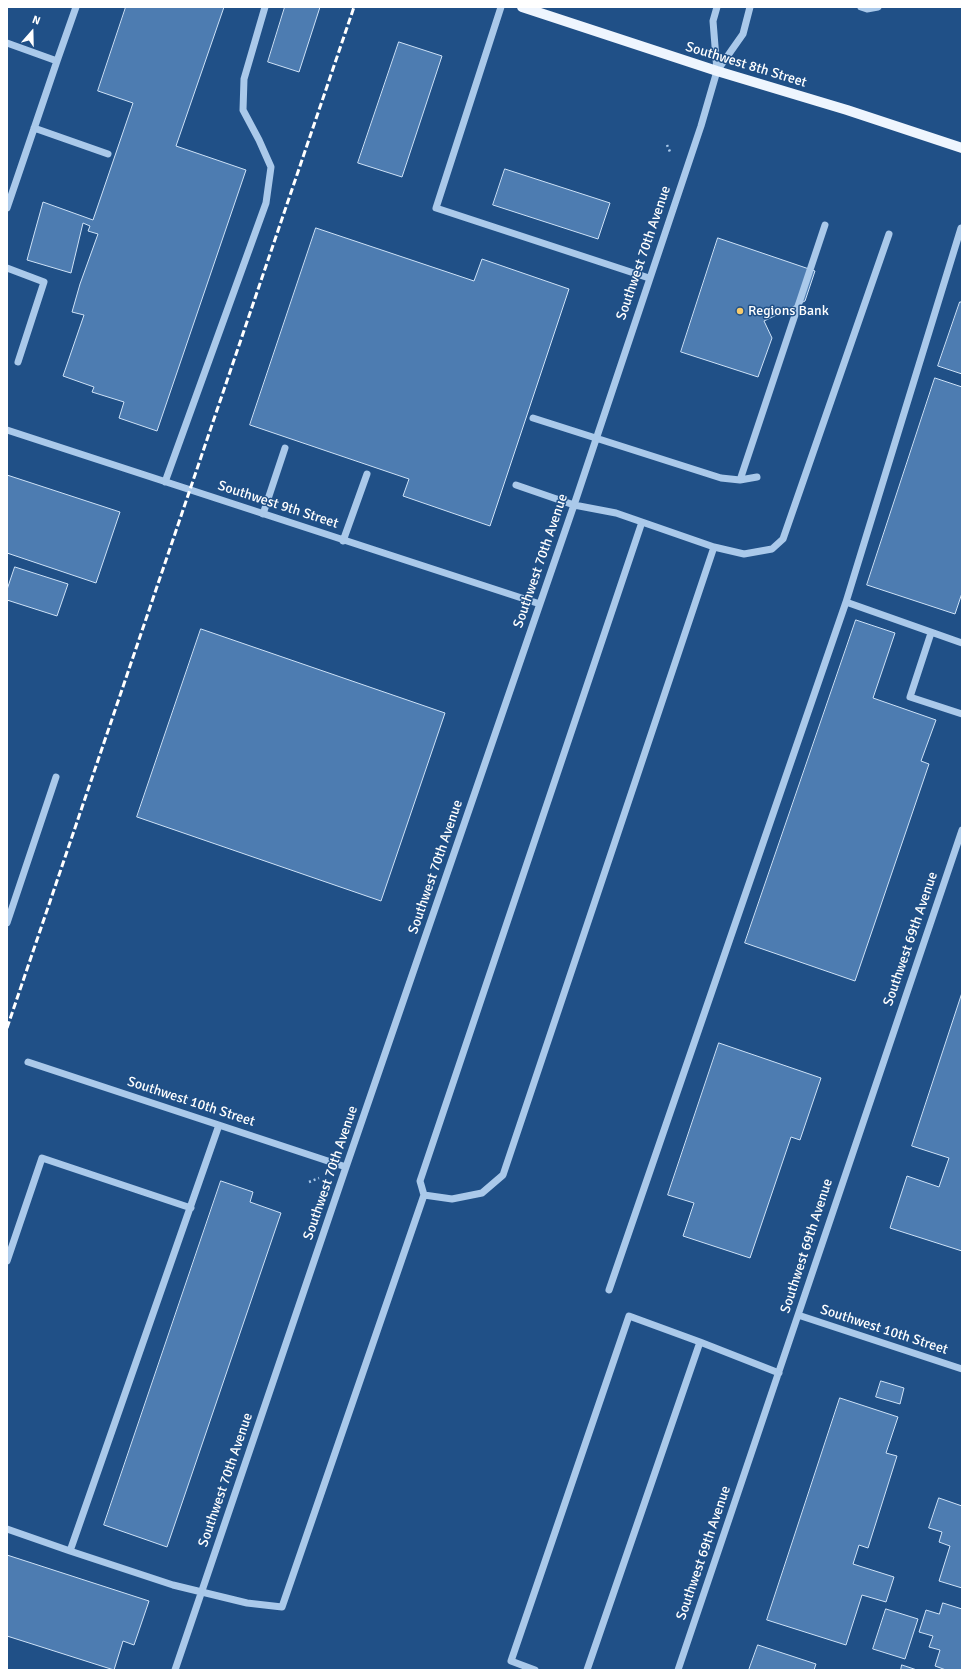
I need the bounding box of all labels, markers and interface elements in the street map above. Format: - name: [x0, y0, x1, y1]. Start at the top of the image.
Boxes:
- north arrow: [12, 12, 52, 52]
- text: N: [30, 13, 42, 28]
- street label: Southwest 8th Street: [683, 39, 809, 91]
- street label: Southwest 70th Avenue: [613, 184, 675, 322]
- place label: Regions Bank: [748, 303, 829, 319]
- marker: Regions Bank: [735, 306, 745, 316]
- street label: Southwest 9th Street: [216, 478, 340, 532]
- street label: Southwest 70th Avenue: [510, 492, 572, 630]
- street label: Southwest 70th Avenue: [405, 798, 467, 936]
- street label: Southwest 69th Avenue: [880, 870, 942, 1008]
- street label: Southwest 10th Street: [125, 1073, 257, 1131]
- street label: Southwest 70th Avenue: [300, 1104, 362, 1242]
- street label: Southwest 69th Avenue: [777, 1177, 837, 1315]
- street label: Southwest 10th Street: [818, 1301, 950, 1359]
- street label: Southwest 70th Avenue: [195, 1411, 257, 1549]
- street label: Southwest 69th Avenue: [673, 1484, 735, 1622]

